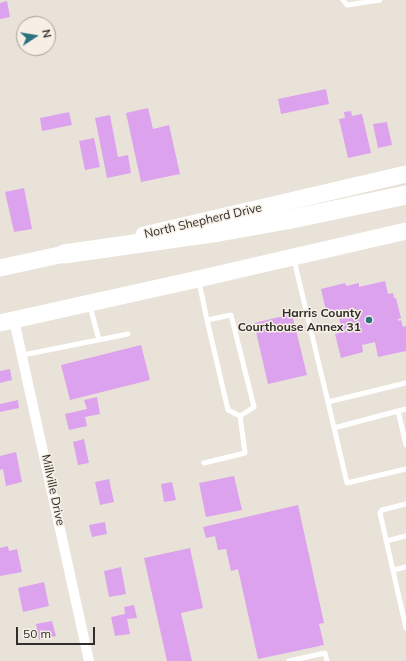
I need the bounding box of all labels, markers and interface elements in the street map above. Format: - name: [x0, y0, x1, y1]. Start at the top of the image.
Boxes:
- north arrow: [16, 16, 56, 56]
- text: N: [39, 28, 54, 39]
- street label: North Shepherd Drive: [143, 200, 263, 242]
- place label: Harris County Courthouse Annex 31: [238, 306, 361, 334]
- marker: Harris County Courthouse Annex 31: [364, 315, 374, 325]
- street label: Millville Drive: [38, 453, 68, 527]
- scale bar: [18, 619, 97, 645]
- text: 50 m: [23, 626, 51, 641]

